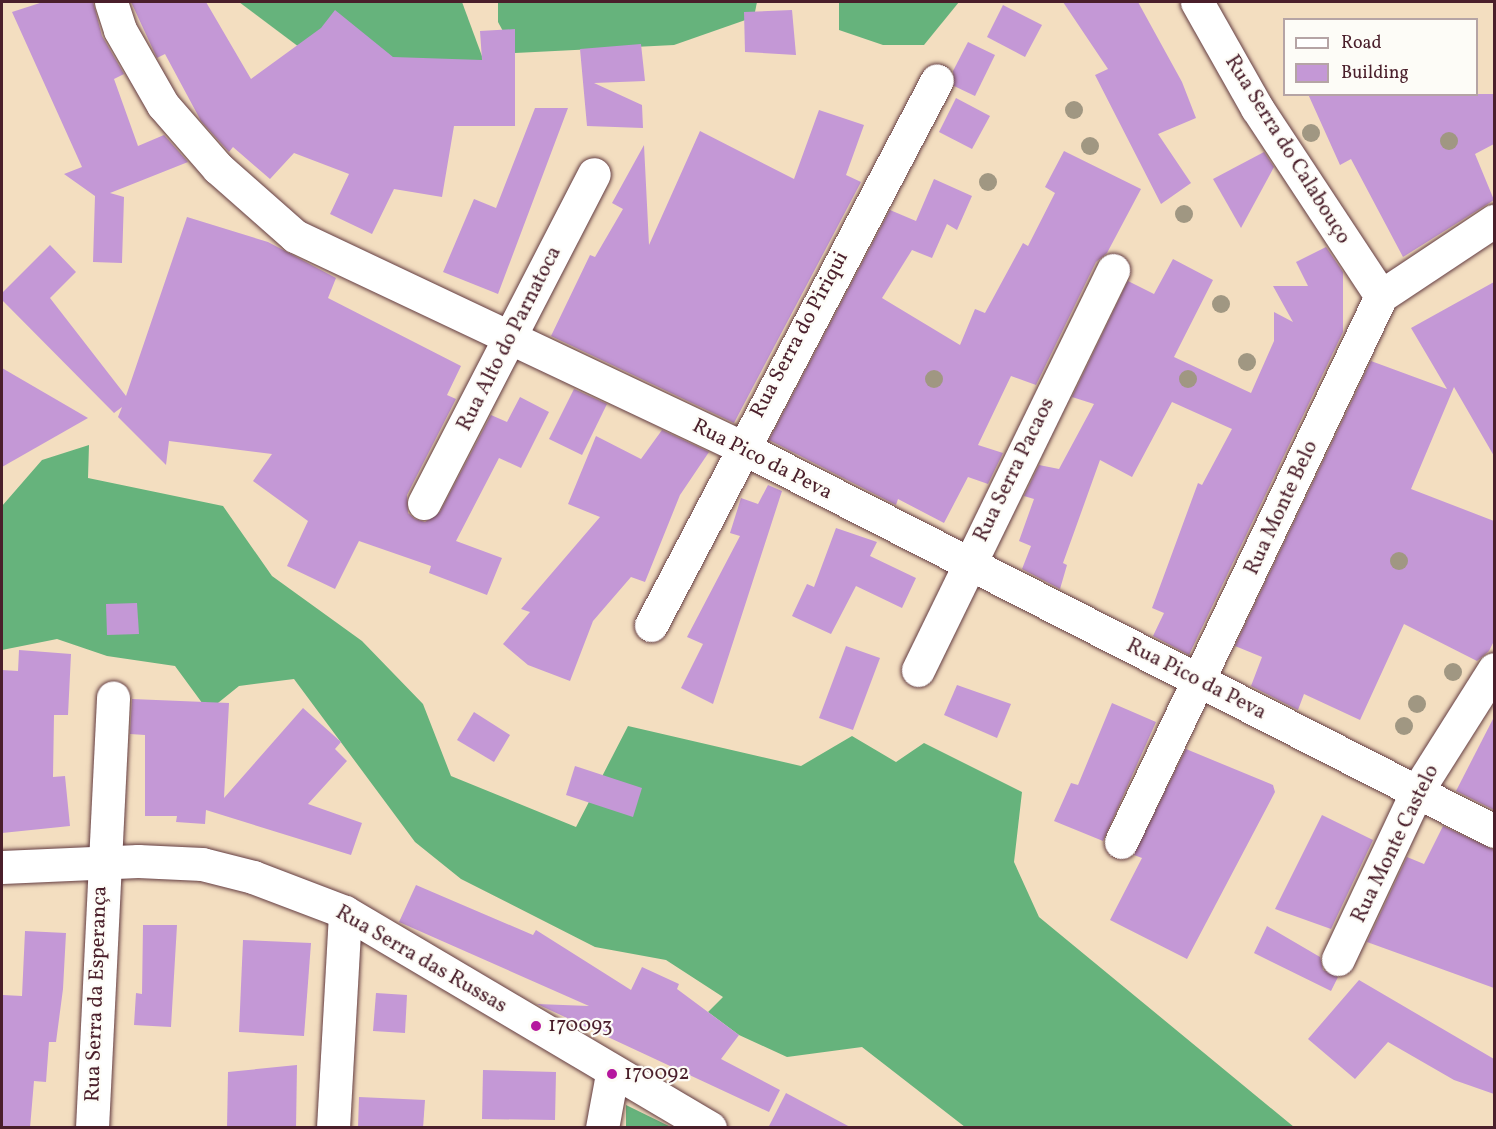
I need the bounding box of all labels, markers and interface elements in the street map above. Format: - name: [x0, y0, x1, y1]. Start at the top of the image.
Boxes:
- legend: [1283, 18, 1478, 96]
- text: Road: [1341, 31, 1382, 56]
- street label: Rua Serra do Calabouço: [1219, 51, 1355, 249]
- text: Building: [1341, 61, 1409, 86]
- street label: Rua Alto do Parnatoca: [452, 242, 568, 436]
- street label: Rua Serra do Piriqui: [745, 247, 855, 423]
- street label: Rua Serra Pacaos: [969, 394, 1061, 546]
- street label: Rua Pico da Peva: [688, 414, 836, 506]
- street label: Rua Monte Belo: [1240, 437, 1324, 579]
- street label: Rua Pico da Peva: [1122, 634, 1270, 726]
- street label: Rua Monte Castelo: [1347, 761, 1445, 927]
- street label: Rua Serra da Esperança: [81, 885, 113, 1103]
- street label: Rua Serra das Russas: [331, 901, 511, 1019]
- place label: 170093: [548, 1013, 613, 1039]
- marker: 170093: [529, 1019, 543, 1033]
- place label: 170092: [624, 1061, 690, 1087]
- marker: 170092: [605, 1067, 619, 1081]

